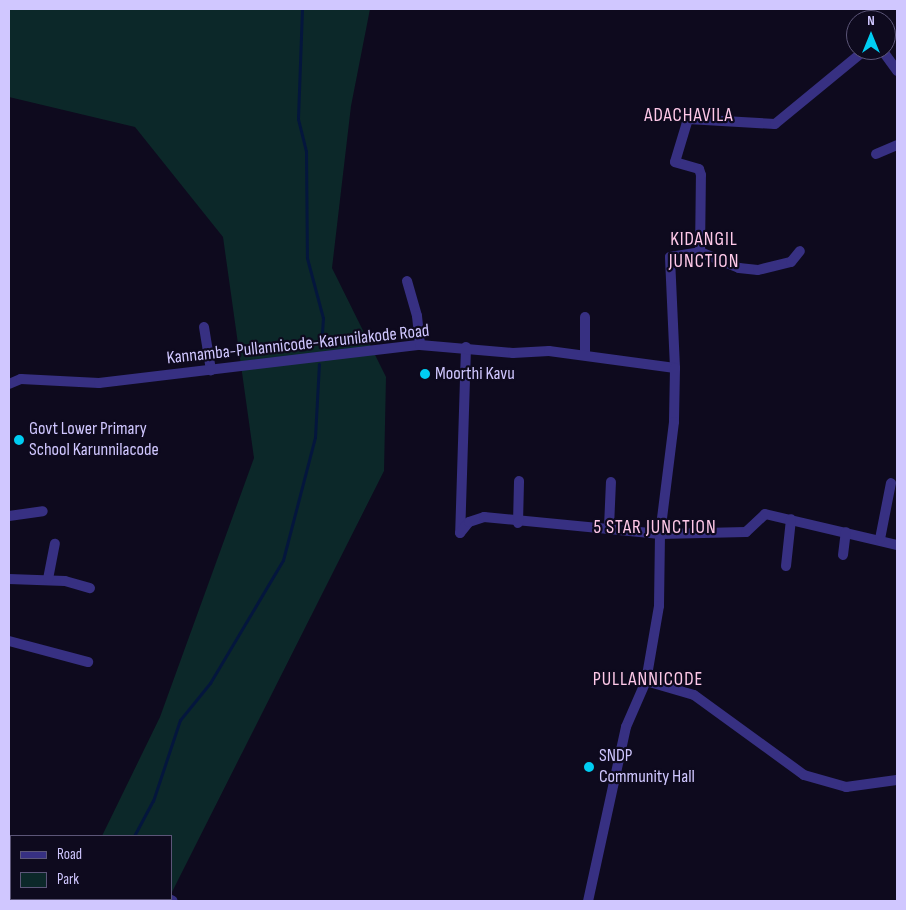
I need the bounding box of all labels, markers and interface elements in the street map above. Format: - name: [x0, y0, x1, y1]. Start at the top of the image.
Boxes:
- north arrow: [846, 10, 896, 60]
- text: N: [867, 12, 875, 29]
- district label: ADACHAVILA: [643, 105, 735, 127]
- district label: KIDANGIL JUNCTION: [668, 229, 740, 273]
- street label: Kannamba-Pullannicode-Karunilakode Road: [166, 320, 430, 370]
- place label: Moorthi Kavu: [435, 363, 515, 385]
- marker: Moorthi Kavu: [419, 368, 431, 380]
- place label: Govt Lower Primary School Karunnilacode: [29, 419, 159, 462]
- marker: Govt Lower Primary School Karunnilacode: [13, 434, 25, 446]
- district label: 5 STAR JUNCTION: [592, 517, 718, 539]
- district label: PULLANNICODE: [591, 669, 705, 691]
- place label: SNDP Community Hall: [599, 746, 695, 789]
- marker: SNDP Community Hall: [583, 761, 595, 773]
- legend: [10, 835, 172, 900]
- text: Road: [57, 845, 82, 864]
- text: Park: [57, 870, 79, 889]

